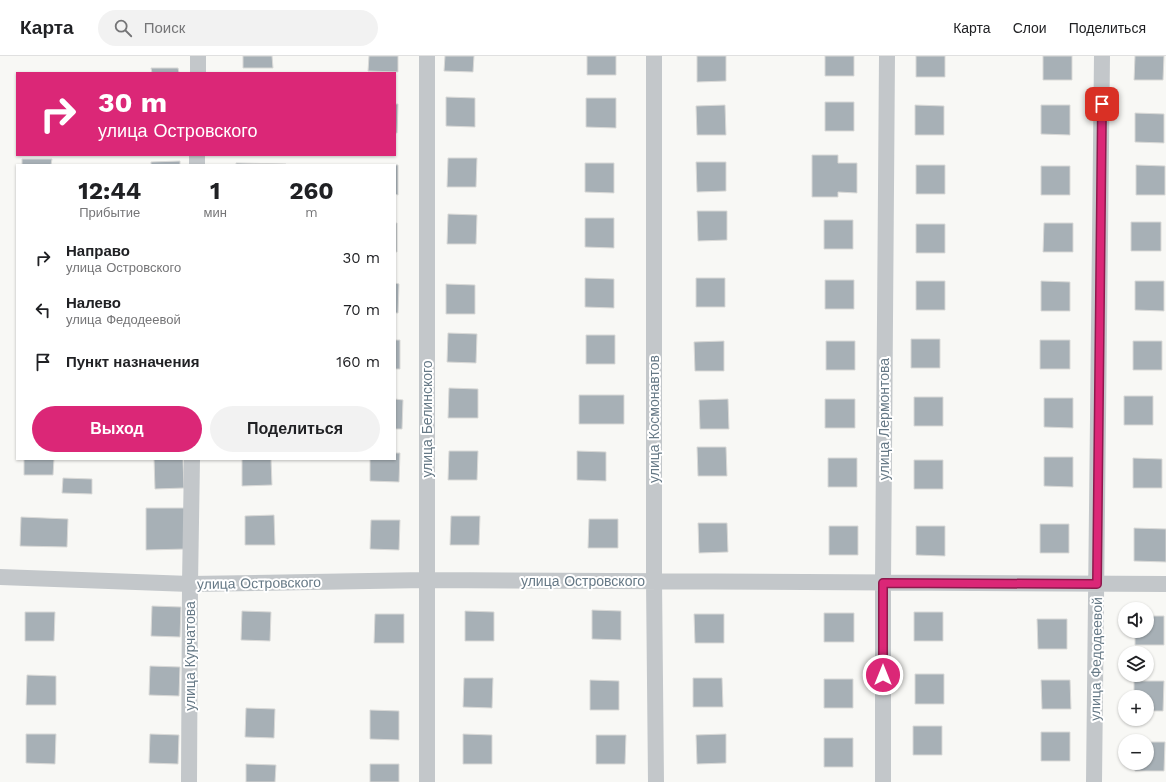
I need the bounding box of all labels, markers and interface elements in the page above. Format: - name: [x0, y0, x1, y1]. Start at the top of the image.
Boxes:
- search box: [98, 10, 378, 46]
- text: Карта: [20, 16, 74, 39]
- icon: search: [112, 17, 134, 39]
- text: Поиск: [144, 19, 185, 37]
- text: Карта: [953, 20, 991, 36]
- text: Слои: [1013, 20, 1047, 36]
- text: Поделиться: [1069, 20, 1146, 36]
- text: 30 m: [98, 86, 167, 119]
- pin: [1085, 87, 1119, 121]
- icon: right: [32, 88, 84, 140]
- icon: arrive: [1091, 93, 1113, 115]
- text: улица Островского: [98, 120, 258, 141]
- text: 12:44: [78, 177, 141, 205]
- text: 1: [210, 177, 220, 205]
- text: 260: [289, 177, 334, 205]
- text: Прибытие: [79, 205, 140, 220]
- text: мин: [203, 205, 227, 220]
- text: m: [305, 205, 318, 220]
- text: Направо: [66, 242, 130, 260]
- icon: right: [32, 247, 54, 269]
- text: 30 m: [343, 249, 380, 267]
- text: улица Островского: [66, 260, 181, 275]
- text: Налево: [66, 294, 121, 312]
- icon: left: [32, 299, 54, 321]
- text: 70 m: [343, 301, 380, 319]
- text: улица Федодеевой: [66, 312, 181, 327]
- icon: arrive: [32, 351, 54, 373]
- text: Пункт назначения: [66, 353, 199, 371]
- text: 160 m: [336, 353, 380, 371]
- street label: улица Космонавтов: [646, 355, 662, 483]
- street label: улица Лермонтова: [876, 358, 892, 480]
- street label: улица Белинского: [419, 360, 435, 478]
- button: Выход: [32, 406, 202, 452]
- button: Поделиться: [210, 406, 380, 452]
- street label: улица Островского: [521, 573, 645, 589]
- street label: улица Островского: [197, 574, 321, 592]
- street label: улица Федодеевой: [1087, 597, 1105, 721]
- street label: улица Курчатова: [182, 601, 198, 711]
- map controls: [1118, 602, 1154, 770]
- button: sound: [1118, 602, 1154, 638]
- button: layers: [1118, 646, 1154, 682]
- position arrow: [862, 654, 904, 696]
- button: +: [1118, 690, 1154, 726]
- button: −: [1118, 734, 1154, 770]

